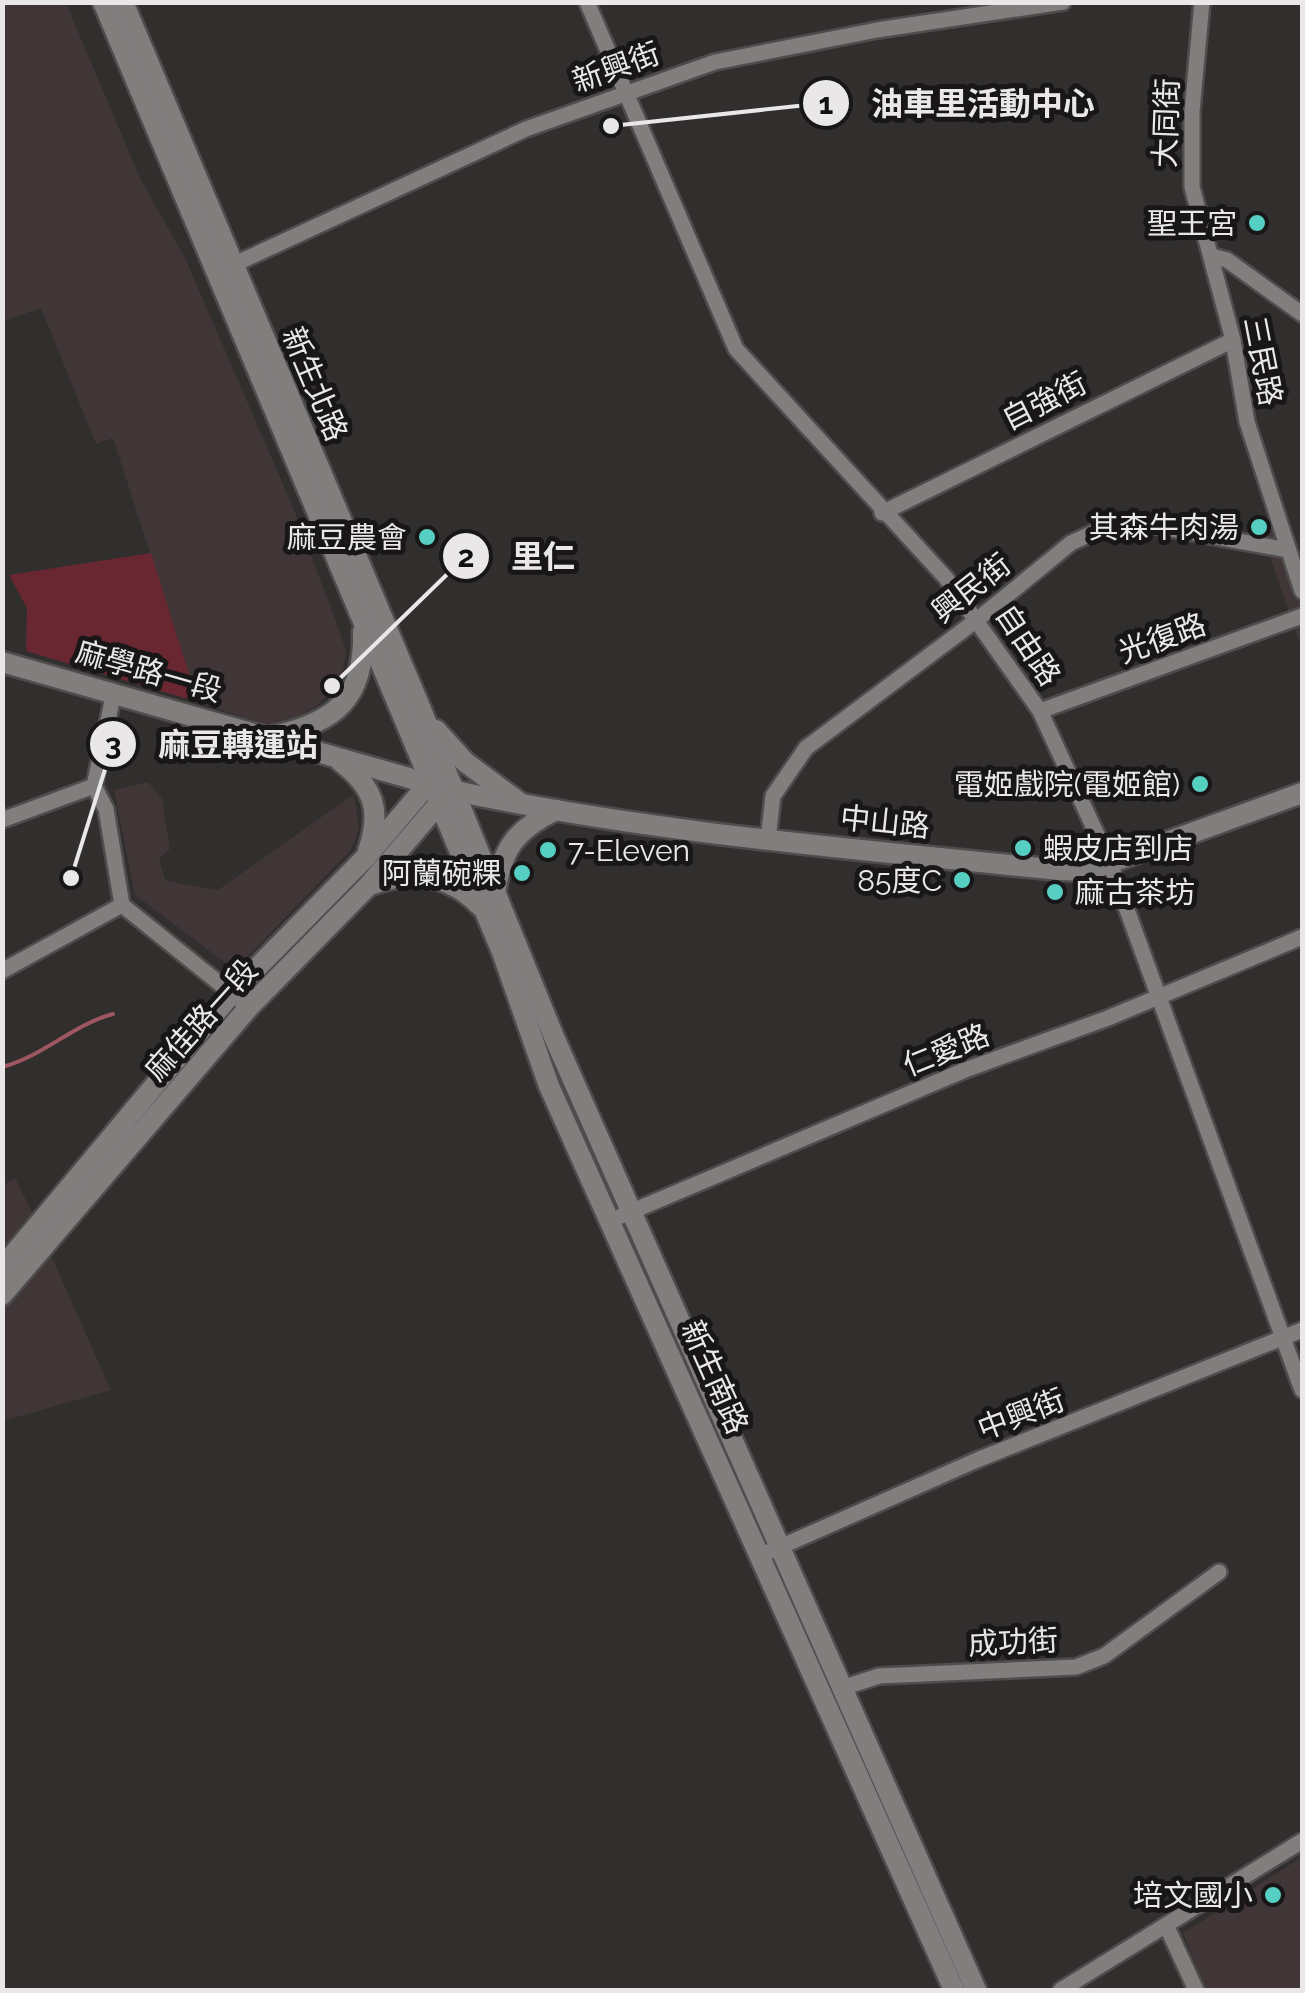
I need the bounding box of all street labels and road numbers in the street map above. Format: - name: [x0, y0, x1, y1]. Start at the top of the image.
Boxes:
- street label: 新興街: [568, 35, 664, 99]
- street label: 大同街: [1147, 77, 1185, 169]
- street label: 三民路: [1237, 313, 1289, 409]
- street label: 新生北路: [275, 322, 355, 446]
- street label: 自強街: [996, 365, 1092, 437]
- street label: 興民街: [925, 547, 1017, 629]
- street label: 自由路: [988, 598, 1068, 692]
- street label: 光復路: [1114, 606, 1210, 670]
- street label: 麻學路一段: [72, 634, 226, 708]
- street label: 中山路: [838, 800, 932, 844]
- street label: 麻佳路一段: [138, 953, 264, 1087]
- street label: 仁愛路: [898, 1017, 994, 1083]
- street label: 新生南路: [675, 1315, 755, 1439]
- street label: 中興街: [973, 1382, 1069, 1446]
- street label: 成功街: [967, 1622, 1059, 1662]

